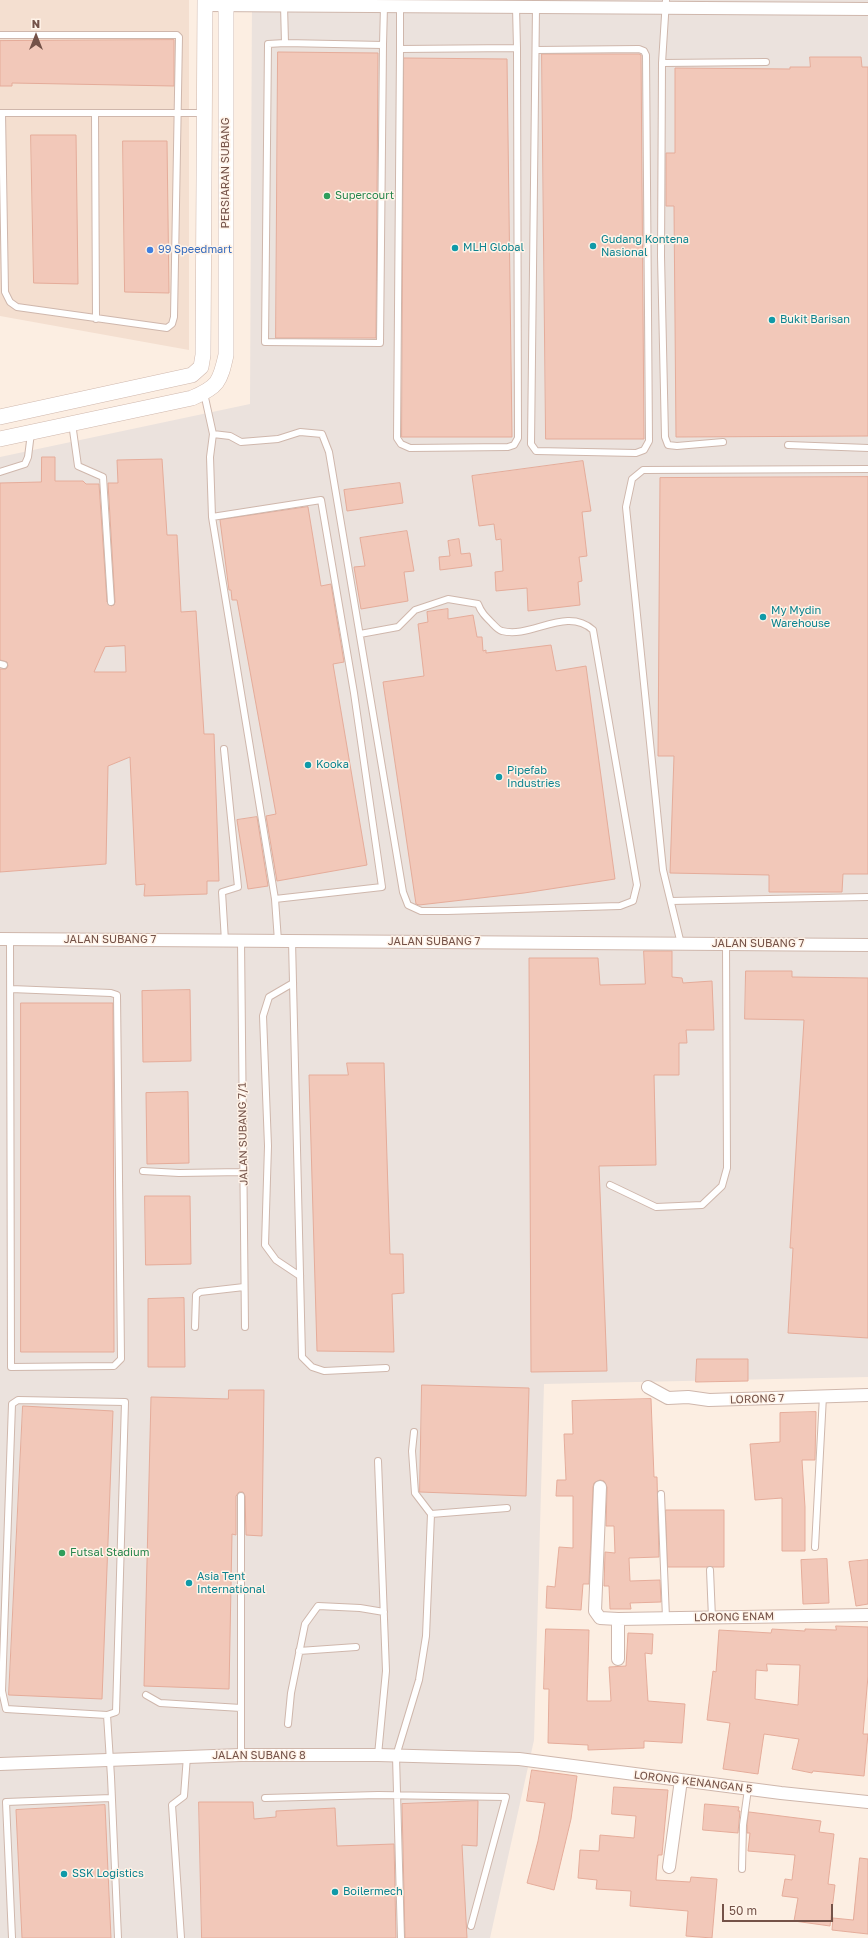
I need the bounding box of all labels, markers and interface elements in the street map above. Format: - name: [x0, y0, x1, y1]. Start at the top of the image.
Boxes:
- north arrow: [16, 16, 56, 56]
- text: N: [32, 17, 40, 30]
- street label: PERSIARAN SUBANG: [219, 118, 233, 228]
- place label: Supercourt: [335, 189, 394, 203]
- marker: Supercourt: [322, 191, 332, 201]
- place label: Gudang Kontena Nasional: [601, 233, 689, 259]
- place label: MLH Global: [463, 241, 524, 255]
- marker: Gudang Kontena Nasional: [588, 241, 598, 251]
- place label: 99 Speedmart: [158, 243, 232, 257]
- marker: MLH Global: [450, 243, 460, 253]
- marker: 99 Speedmart: [145, 245, 155, 255]
- place label: Bukit Barisan: [780, 313, 850, 327]
- marker: Bukit Barisan: [767, 315, 777, 325]
- place label: My Mydin Warehouse: [771, 604, 830, 630]
- marker: My Mydin Warehouse: [758, 612, 768, 622]
- place label: Kooka: [316, 758, 349, 772]
- marker: Kooka: [303, 760, 313, 770]
- place label: Pipefab Industries: [507, 764, 560, 790]
- marker: Pipefab Industries: [494, 772, 504, 782]
- street label: JALAN SUBANG 7: [64, 933, 156, 947]
- street label: JALAN SUBANG 7: [388, 935, 480, 949]
- street label: JALAN SUBANG 7: [712, 937, 804, 951]
- street label: JALAN SUBANG 7/1: [236, 1082, 250, 1186]
- street label: LORONG 7: [730, 1391, 784, 1407]
- place label: Futsal Stadium: [70, 1546, 149, 1560]
- marker: Futsal Stadium: [57, 1548, 67, 1558]
- place label: Asia Tent International: [197, 1570, 265, 1596]
- marker: Asia Tent International: [184, 1578, 194, 1588]
- street label: LORONG ENAM: [694, 1610, 774, 1624]
- street label: JALAN SUBANG 8: [212, 1749, 306, 1763]
- street label: LORONG KENANGAN 5: [633, 1768, 753, 1796]
- place label: SSK Logistics: [72, 1867, 144, 1881]
- marker: SSK Logistics: [59, 1869, 69, 1879]
- place label: Boilermech: [343, 1885, 403, 1899]
- marker: Boilermech: [330, 1887, 340, 1897]
- scale bar: [724, 1896, 835, 1922]
- text: 50 m: [729, 1903, 757, 1918]

